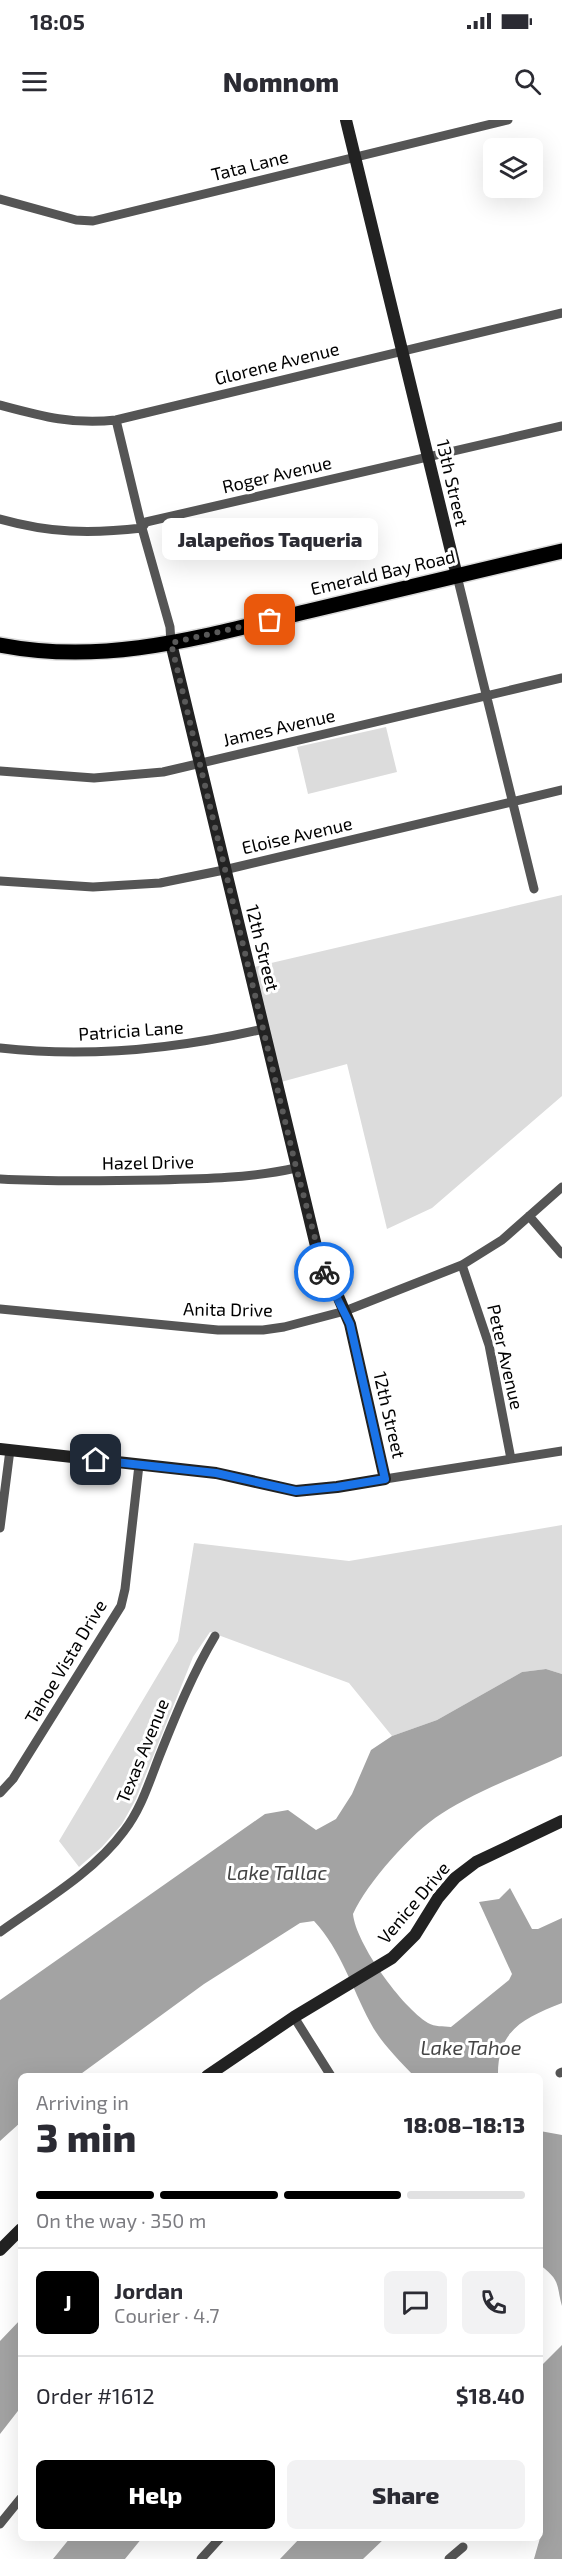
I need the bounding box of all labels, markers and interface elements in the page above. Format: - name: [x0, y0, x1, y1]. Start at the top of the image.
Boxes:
- text: 18:05: [30, 8, 85, 34]
- icon: menu: [18, 65, 51, 98]
- text: Nomnom: [223, 65, 339, 97]
- icon: search: [511, 65, 544, 98]
- map controls: [483, 138, 543, 198]
- button: layers: [483, 138, 543, 198]
- street label: Tata Lane: [209, 145, 291, 185]
- street label: Glorene Avenue: [212, 337, 341, 389]
- street label: 13th Street: [432, 437, 474, 529]
- street label: Roger Avenue: [220, 451, 334, 497]
- callout: Jalapeños Taqueria: [162, 518, 378, 560]
- text: Jalapeños Taqueria: [178, 527, 362, 551]
- street label: Emerald Bay Road: [308, 545, 457, 599]
- pin: [244, 594, 295, 645]
- icon: bag: [253, 603, 286, 636]
- street label: James Avenue: [221, 703, 337, 751]
- street label: Eloise Avenue: [239, 812, 354, 858]
- street label: 12th Street: [242, 902, 284, 994]
- street label: Patricia Lane: [78, 1015, 184, 1045]
- street label: Hazel Drive: [102, 1150, 194, 1174]
- courier: [294, 1242, 354, 1302]
- icon: bike: [308, 1256, 341, 1289]
- street label: Anita Drive: [183, 1297, 273, 1321]
- street label: Peter Avenue: [483, 1302, 529, 1412]
- street label: 12th Street: [369, 1369, 411, 1461]
- pin: [70, 1434, 121, 1485]
- icon: home: [79, 1443, 112, 1476]
- street label: Tahoe Vista Drive: [19, 1596, 111, 1727]
- street label: Texas Avenue: [111, 1695, 173, 1806]
- street label: Venice Drive: [373, 1857, 454, 1948]
- water label: Lake Tallac: [227, 1860, 327, 1884]
- water label: Lake Tahoe: [420, 2035, 522, 2059]
- text: Arriving in: [36, 2090, 129, 2114]
- text: 18:08–18:13: [404, 2111, 525, 2137]
- text: 3 min: [36, 2113, 136, 2160]
- text: On the way · 350 m: [36, 2208, 206, 2232]
- button: chat: [384, 2271, 447, 2334]
- button: phone: [462, 2271, 525, 2334]
- text: Jordan: [114, 2277, 183, 2303]
- text: J: [63, 2289, 72, 2315]
- text: Courier · 4.7: [114, 2303, 220, 2327]
- text: Order #1612: [36, 2382, 155, 2408]
- text: $18.40: [456, 2382, 525, 2408]
- button: Help: [36, 2460, 275, 2529]
- button: Share: [287, 2460, 525, 2529]

